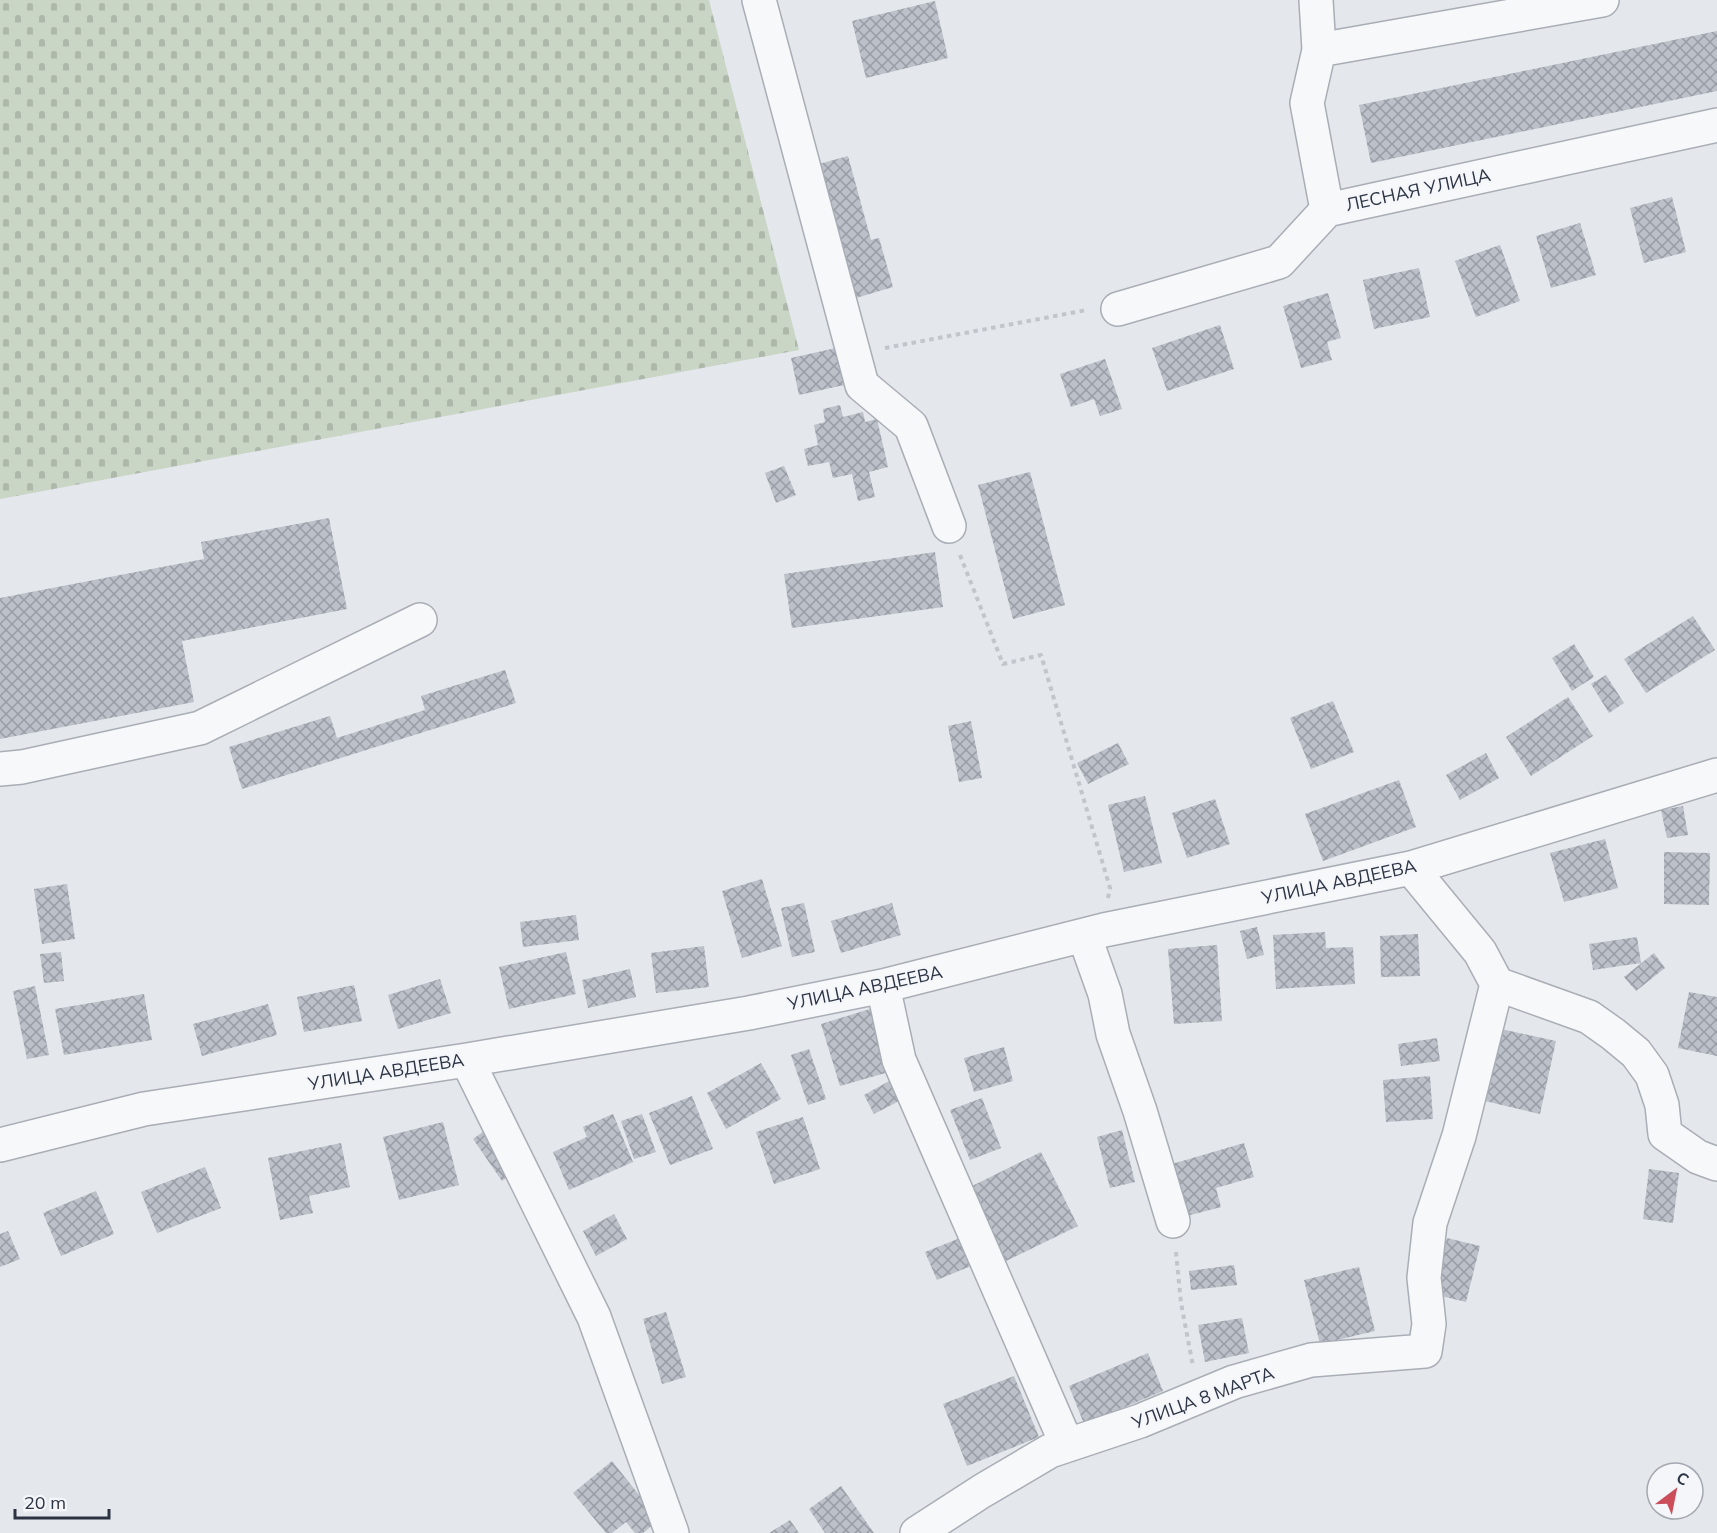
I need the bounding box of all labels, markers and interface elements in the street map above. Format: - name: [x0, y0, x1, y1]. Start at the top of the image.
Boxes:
- street label: ЛЕСНАЯ УЛИЦА: [1343, 163, 1492, 216]
- street label: УЛИЦА АВДЕЕВА: [1258, 854, 1419, 909]
- street label: УЛИЦА АВДЕЕВА: [784, 960, 945, 1015]
- street label: УЛИЦА АВДЕЕВА: [305, 1048, 466, 1095]
- street label: УЛИЦА 8 МАРТА: [1128, 1361, 1277, 1434]
- north arrow: [1645, 1461, 1705, 1521]
- text: С: [1673, 1467, 1693, 1490]
- scale bar: [15, 1482, 110, 1520]
- text: 20 m: [24, 1491, 66, 1514]

